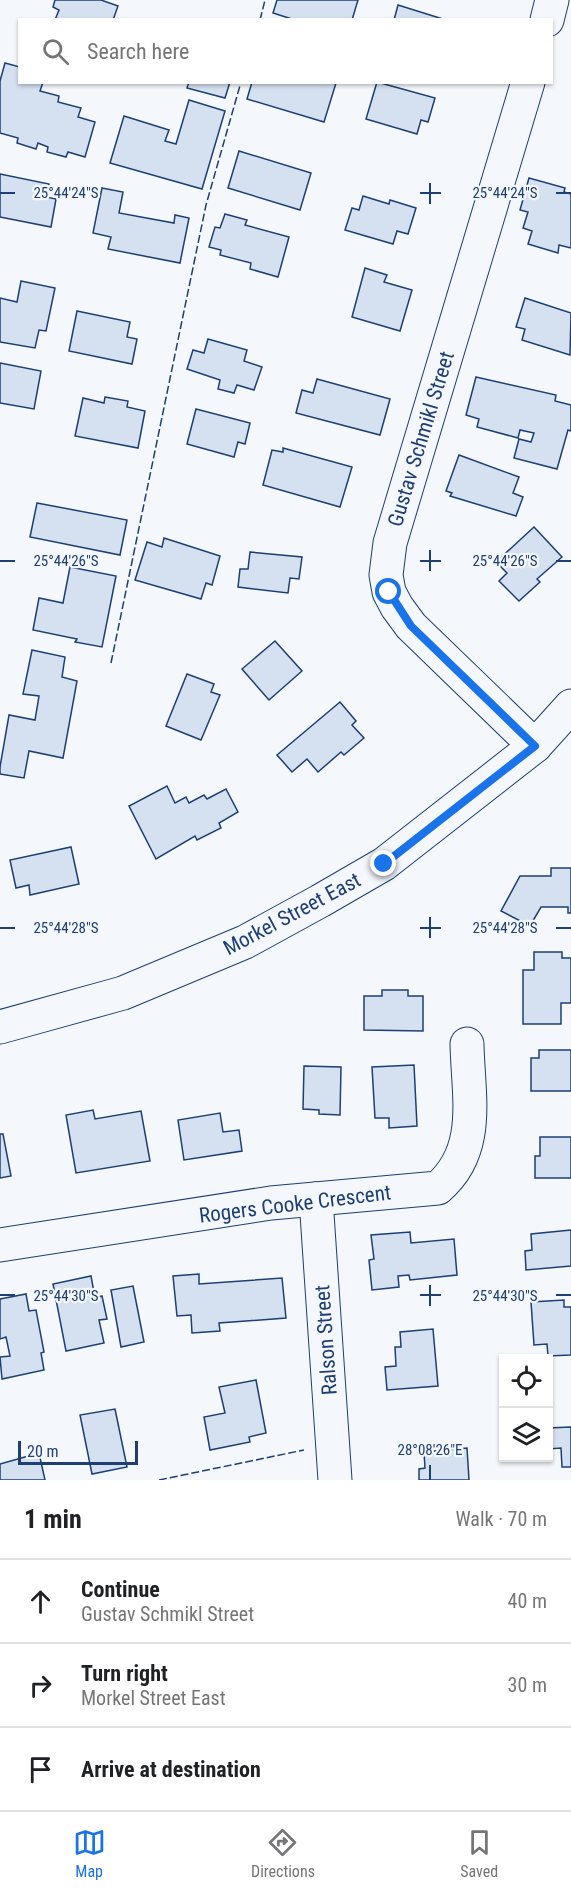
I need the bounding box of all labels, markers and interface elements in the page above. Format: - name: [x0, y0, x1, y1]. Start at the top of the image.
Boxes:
- search box: [18, 18, 553, 84]
- icon: search: [39, 35, 72, 68]
- text: Search here: [87, 39, 189, 64]
- text: 25°44'24"S: [33, 184, 99, 202]
- text: 25°44'24"S: [472, 184, 538, 202]
- street label: Gustav Schmikl Street: [383, 349, 459, 529]
- text: 25°44'26"S: [33, 552, 99, 570]
- text: 25°44'26"S: [472, 552, 538, 570]
- route start: [375, 578, 401, 604]
- route end: [370, 850, 396, 876]
- street label: Morkel Street East: [219, 868, 365, 960]
- text: 25°44'28"S: [33, 919, 99, 937]
- text: 25°44'28"S: [472, 919, 538, 937]
- street label: Rogers Cooke Crescent: [198, 1180, 392, 1228]
- street label: Ralson Street: [310, 1284, 342, 1396]
- text: 25°44'30"S: [33, 1287, 99, 1305]
- text: 25°44'30"S: [472, 1287, 538, 1305]
- map controls: [499, 1354, 553, 1462]
- button: locate: [499, 1354, 553, 1408]
- button: layers: [499, 1408, 553, 1462]
- scale bar: [18, 1438, 138, 1466]
- text: 28°08'26"E: [398, 1441, 462, 1459]
- text: 20 m: [27, 1442, 59, 1461]
- text: 1 min: [24, 1504, 82, 1534]
- text: Walk · 70 m: [455, 1507, 547, 1531]
- text: Continue: [81, 1577, 160, 1602]
- icon: ahead: [24, 1585, 57, 1618]
- text: 40 m: [508, 1589, 547, 1613]
- text: Gustav Schmikl Street: [81, 1602, 254, 1626]
- text: Turn right: [81, 1661, 168, 1686]
- icon: right: [24, 1669, 57, 1702]
- text: 30 m: [508, 1673, 547, 1697]
- text: Morkel Street East: [81, 1686, 226, 1710]
- icon: arrive: [24, 1753, 57, 1786]
- text: Arrive at destination: [81, 1757, 261, 1782]
- tab: Map: [73, 1826, 106, 1881]
- tab: Directions: [251, 1826, 315, 1881]
- tab: Saved: [460, 1826, 498, 1881]

